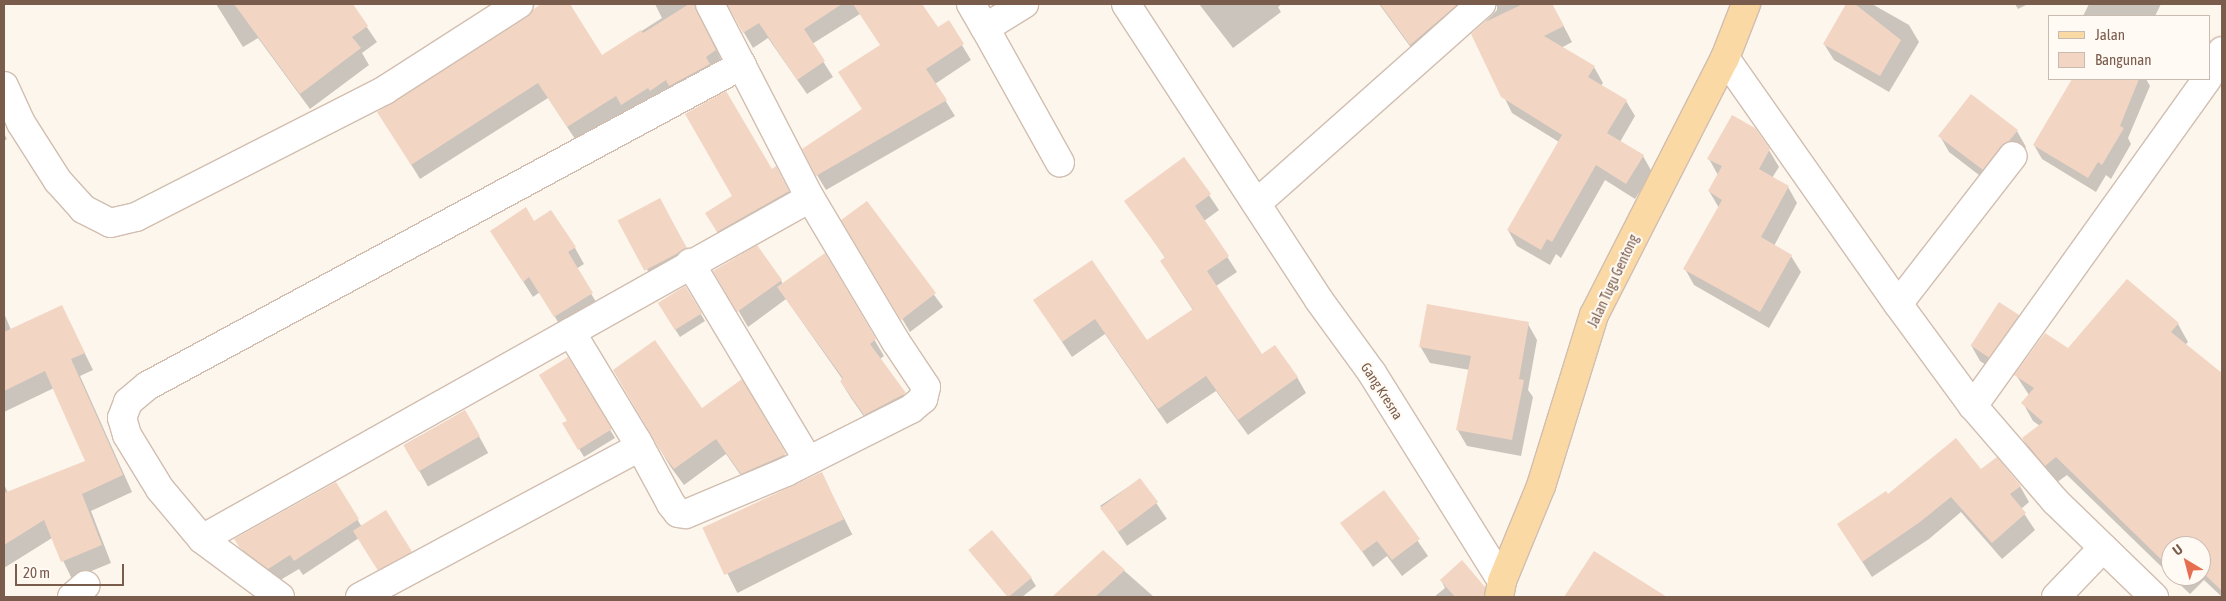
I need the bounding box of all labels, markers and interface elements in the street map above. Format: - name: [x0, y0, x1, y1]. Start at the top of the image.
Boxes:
- legend: [2048, 15, 2211, 80]
- text: Jalan: [2095, 26, 2125, 43]
- text: Bangunan: [2095, 51, 2152, 68]
- street label: Jalan Tugu Gentong: [1584, 232, 1642, 330]
- street label: Gang Kresna: [1357, 359, 1407, 423]
- north arrow: [2161, 536, 2211, 586]
- text: U: [2169, 541, 2186, 559]
- scale bar: [18, 554, 126, 586]
- text: 20 m: [23, 564, 50, 581]

